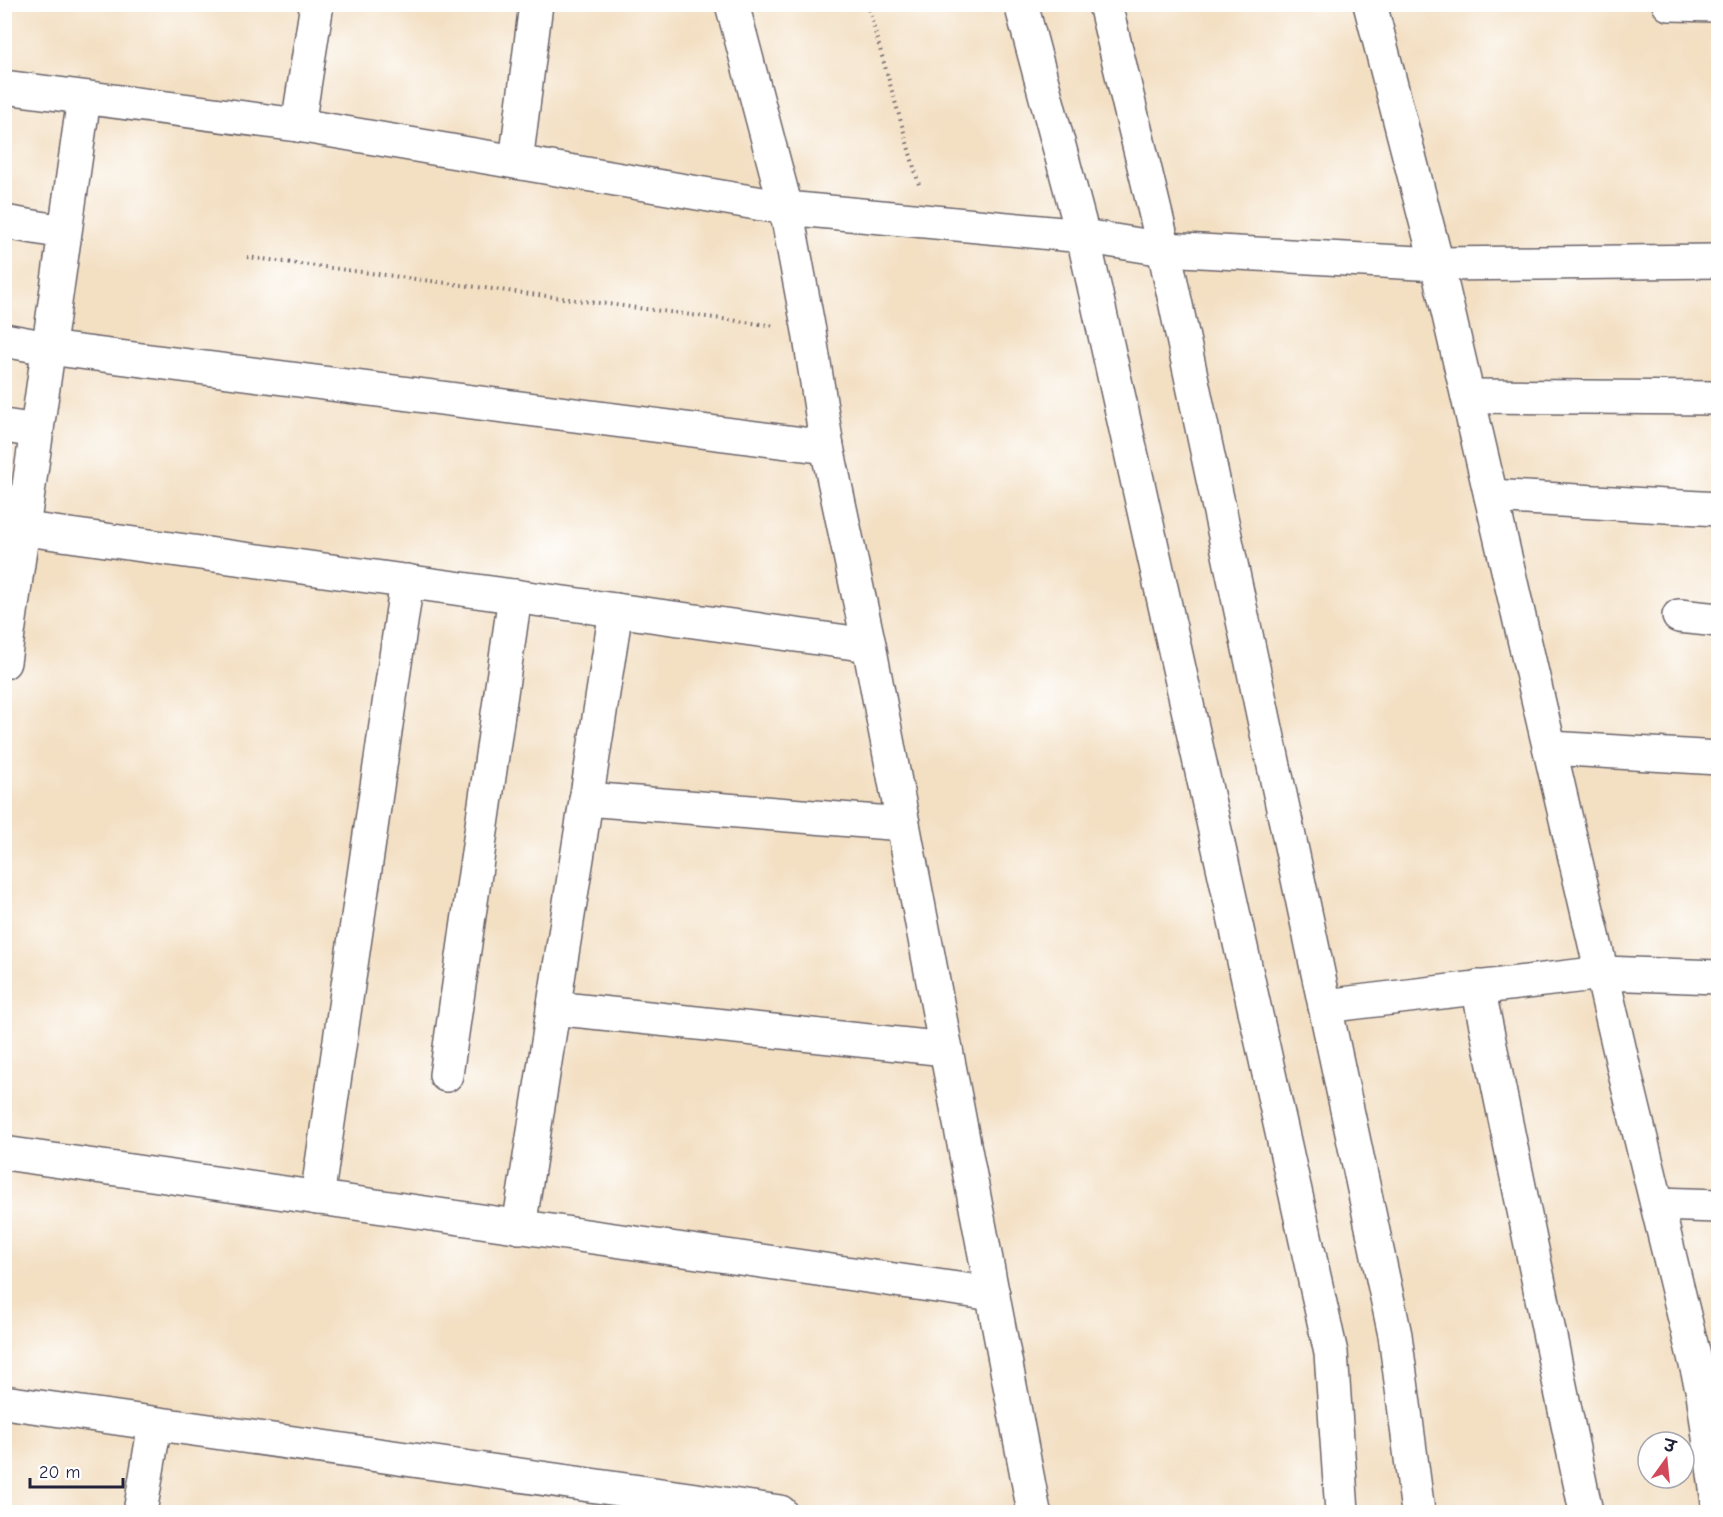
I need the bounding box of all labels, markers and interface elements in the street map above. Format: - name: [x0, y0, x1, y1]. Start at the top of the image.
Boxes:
- north arrow: [1636, 1430, 1696, 1490]
- text: उ: [1660, 1436, 1678, 1457]
- scale bar: [30, 1451, 123, 1489]
- text: 20 m: [39, 1462, 80, 1483]

